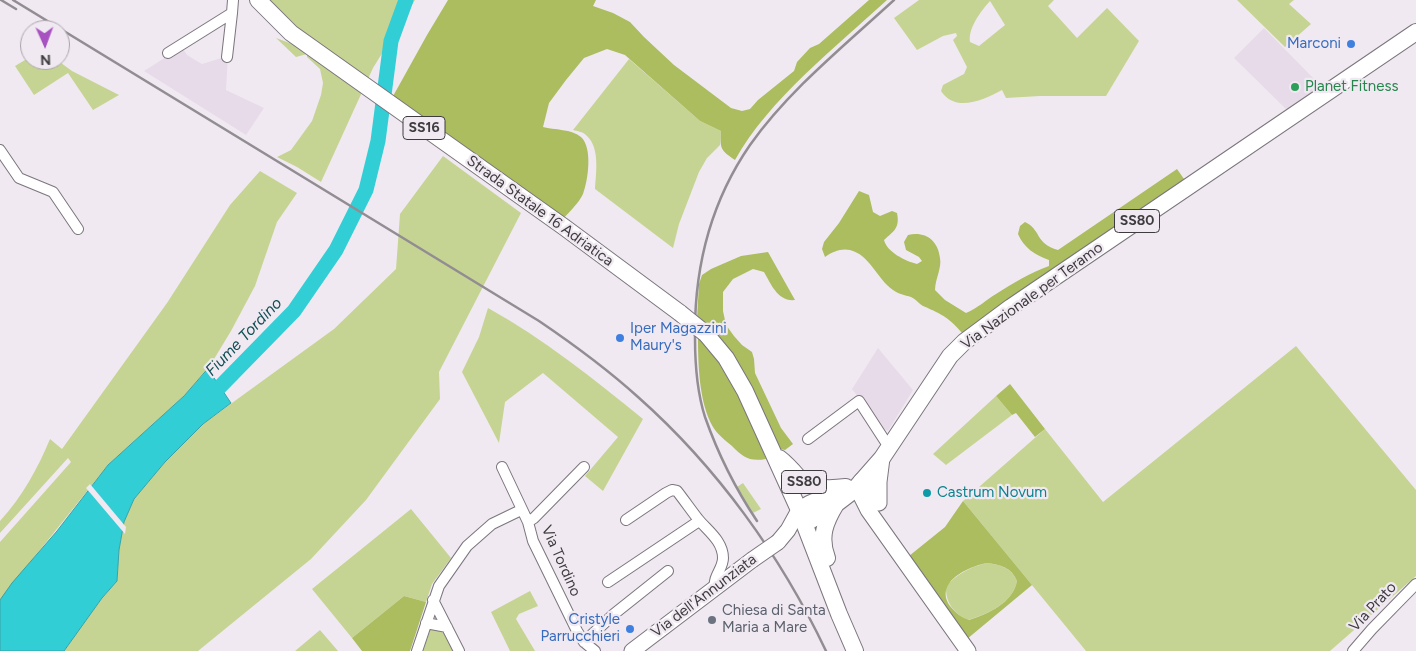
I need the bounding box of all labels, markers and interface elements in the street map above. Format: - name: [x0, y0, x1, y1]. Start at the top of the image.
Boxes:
- north arrow: [20, 20, 70, 70]
- place label: Marconi: [1287, 35, 1341, 53]
- marker: Marconi: [1345, 38, 1357, 50]
- text: N: [40, 51, 51, 68]
- place label: Planet Fitness: [1305, 78, 1398, 96]
- marker: Planet Fitness: [1289, 81, 1301, 93]
- road number: SS16: [403, 116, 445, 140]
- street label: Strada Statale 16 Adriatica: [463, 152, 617, 270]
- road number: SS80: [1114, 210, 1160, 232]
- street label: Via Nazionale per Teramo: [958, 239, 1106, 353]
- water label: Fiume Tordino: [202, 294, 286, 380]
- place label: Iper Magazzini Maury's: [630, 320, 727, 355]
- marker: Iper Magazzini Maury's: [614, 332, 626, 344]
- road number: SS80: [782, 471, 826, 494]
- place label: Castrum Novum: [937, 484, 1047, 502]
- marker: Castrum Novum: [921, 487, 933, 499]
- street label: Via Tordino: [537, 523, 585, 599]
- street label: Via dell'Annunziata: [648, 551, 760, 641]
- street label: Via Prato: [1346, 579, 1400, 635]
- place label: Chiesa di Santa Maria a Mare: [722, 602, 826, 637]
- place label: Cristyle Parrucchieri: [540, 611, 620, 646]
- marker: Chiesa di Santa Maria a Mare: [706, 614, 718, 626]
- marker: Cristyle Parrucchieri: [624, 623, 636, 635]

